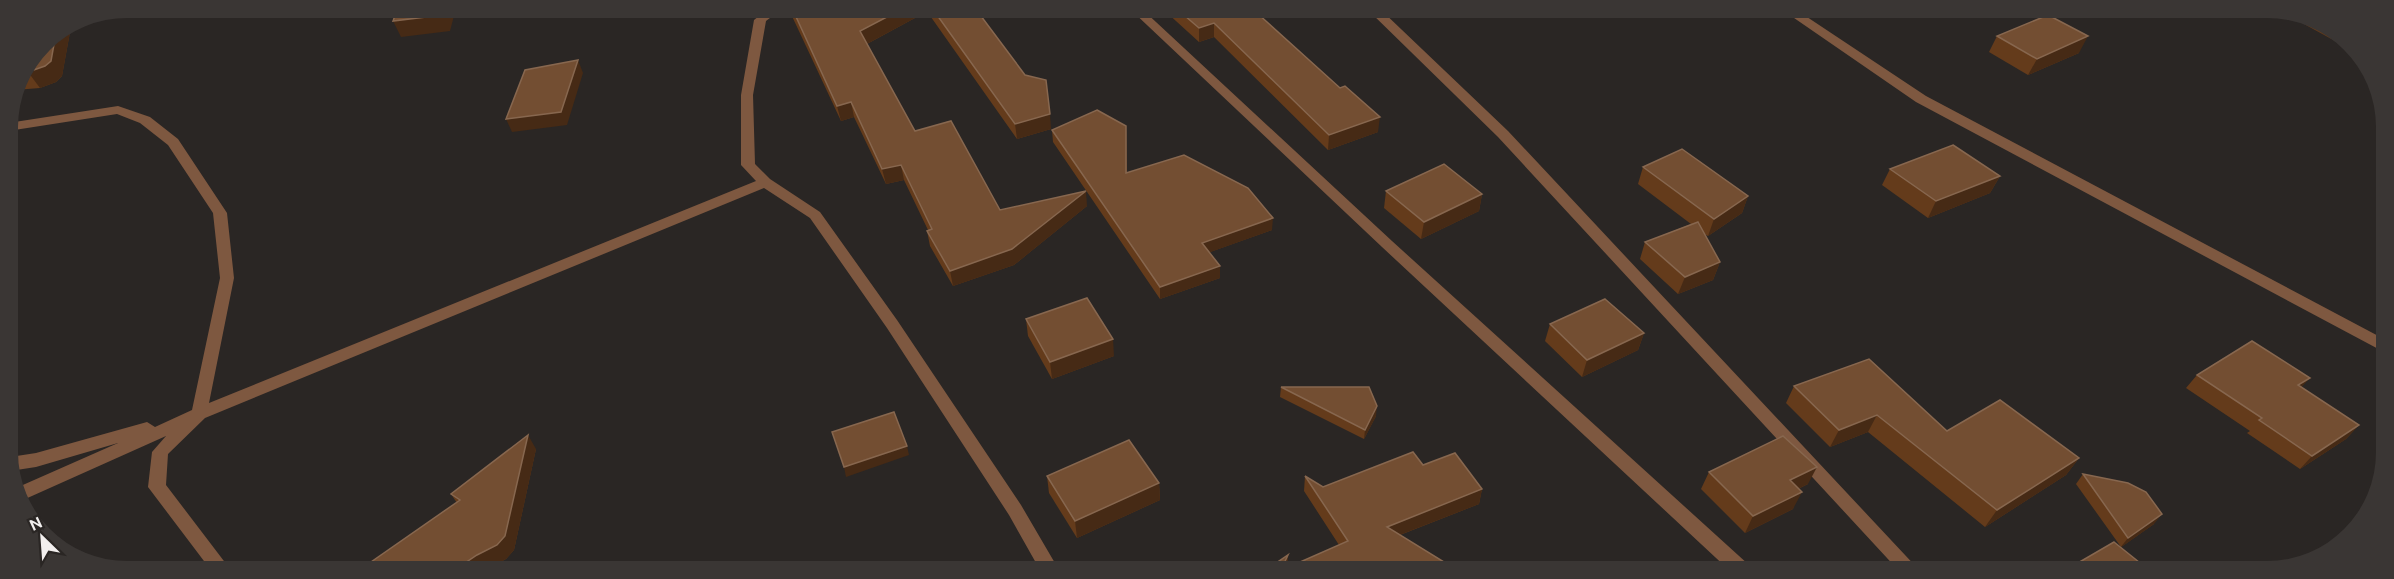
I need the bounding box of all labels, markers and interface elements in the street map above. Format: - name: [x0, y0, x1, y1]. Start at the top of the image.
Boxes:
- north arrow: [12, 507, 72, 567]
- text: N: [26, 513, 45, 534]

